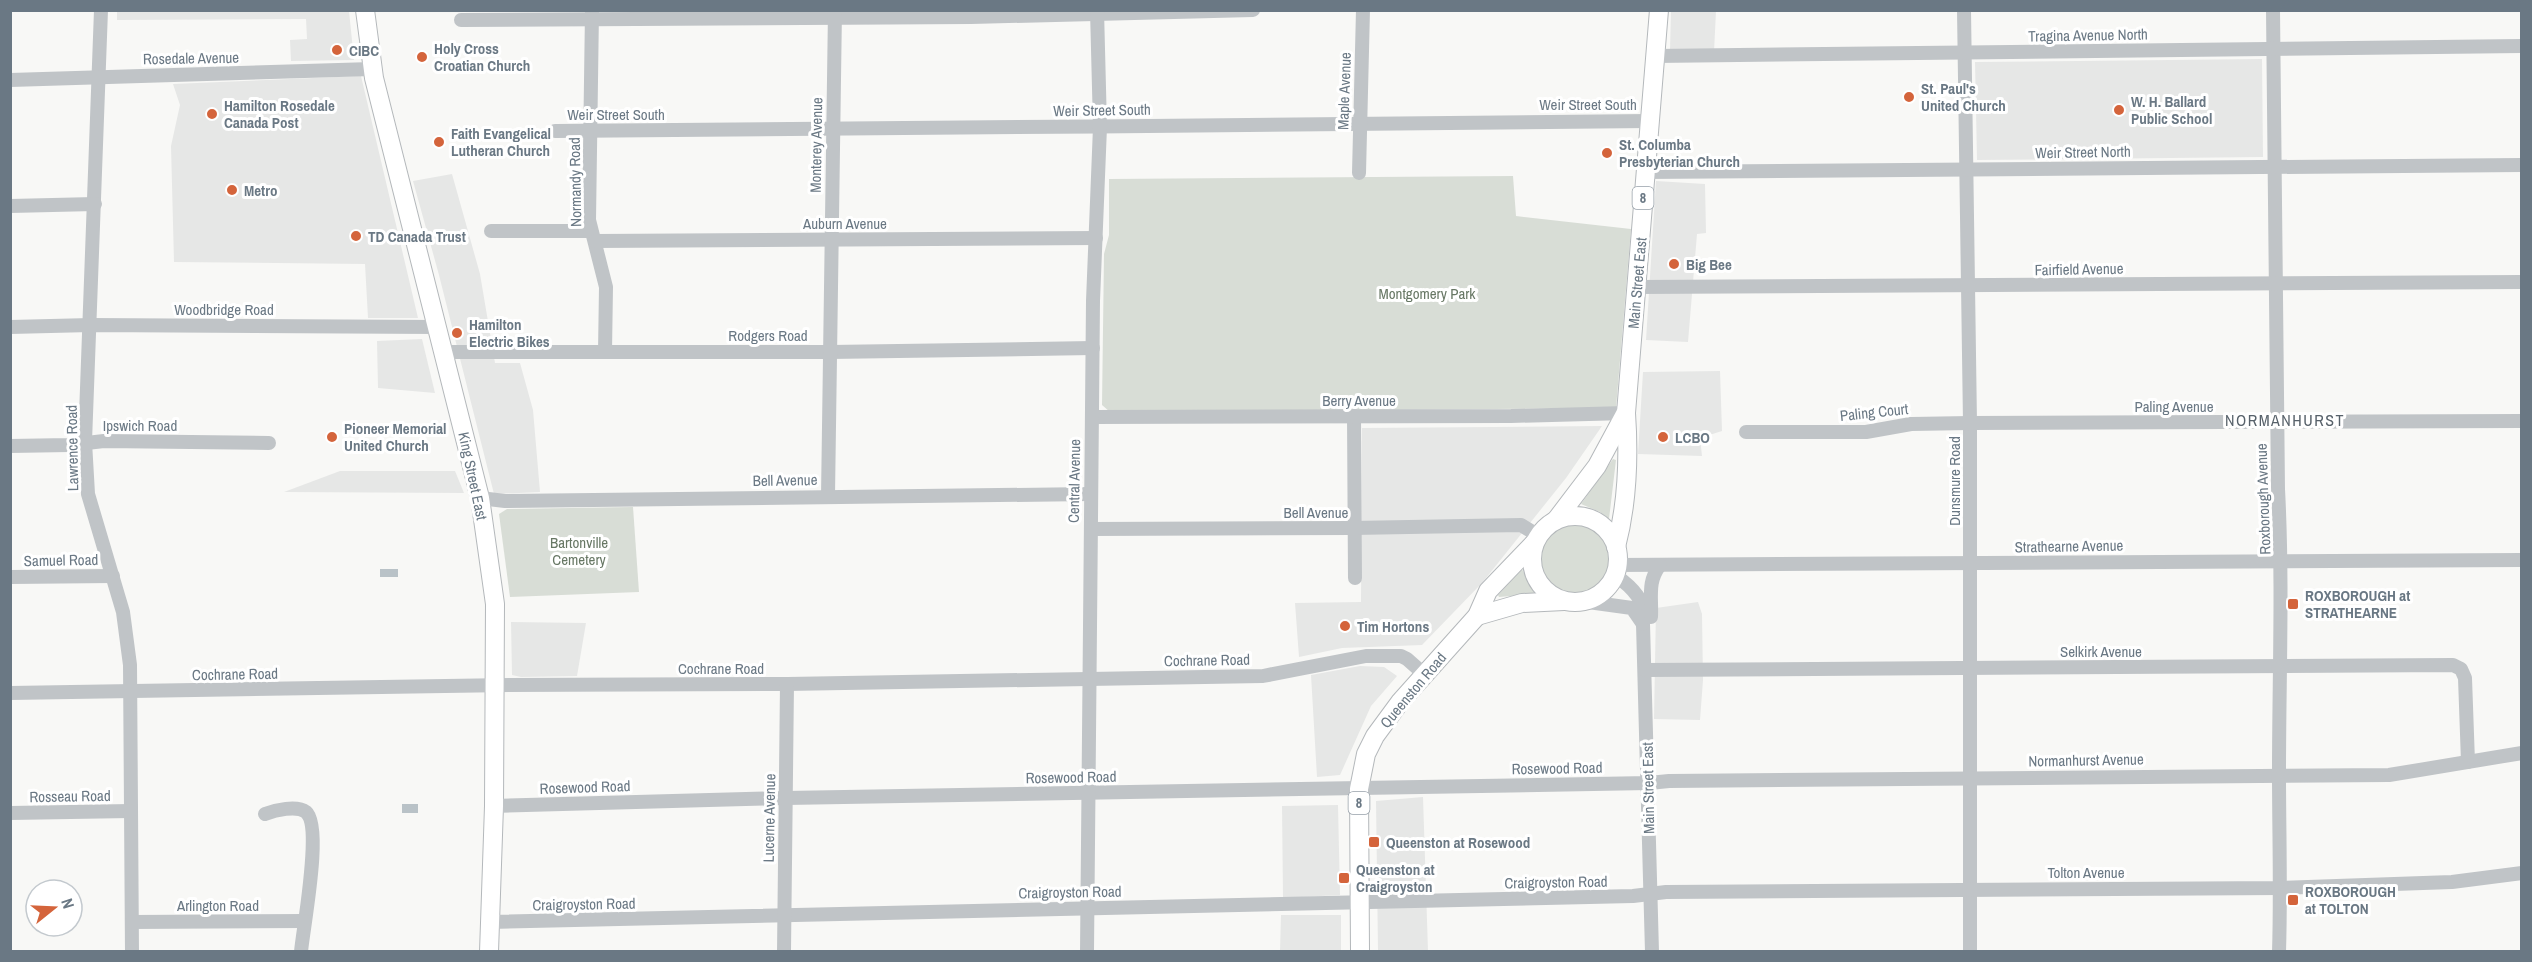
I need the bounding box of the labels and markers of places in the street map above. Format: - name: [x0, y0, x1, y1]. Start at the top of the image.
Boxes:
- place label: Holy Cross Croatian Church: [434, 38, 530, 76]
- place label: CIBC: [349, 40, 379, 61]
- marker: CIBC: [330, 43, 344, 57]
- marker: Holy Cross Croatian Church: [415, 50, 429, 64]
- place label: St. Paul's United Church: [1921, 78, 2006, 116]
- marker: St. Paul's United Church: [1902, 90, 1916, 104]
- place label: W. H. Ballard Public School: [2131, 91, 2212, 129]
- place label: Hamilton Rosedale Canada Post: [224, 95, 335, 133]
- marker: W. H. Ballard Public School: [2112, 103, 2126, 117]
- marker: Hamilton Rosedale Canada Post: [205, 107, 219, 121]
- place label: Faith Evangelical Lutheran Church: [451, 123, 551, 161]
- place label: St. Columba Presbyterian Church: [1619, 134, 1740, 172]
- marker: Faith Evangelical Lutheran Church: [432, 135, 446, 149]
- marker: St. Columba Presbyterian Church: [1600, 146, 1614, 160]
- place label: Metro: [244, 180, 277, 201]
- marker: Metro: [225, 183, 239, 197]
- place label: TD Canada Trust: [368, 226, 466, 247]
- marker: TD Canada Trust: [349, 229, 363, 243]
- place label: Big Bee: [1686, 254, 1732, 275]
- marker: Big Bee: [1667, 257, 1681, 271]
- place label: Hamilton Electric Bikes: [469, 314, 550, 352]
- marker: Hamilton Electric Bikes: [450, 326, 464, 340]
- place label: Pioneer Memorial United Church: [344, 418, 447, 456]
- place label: LCBO: [1675, 427, 1710, 448]
- marker: Pioneer Memorial United Church: [325, 430, 339, 444]
- marker: LCBO: [1656, 430, 1670, 444]
- place label: ROXBOROUGH at STRATHEARNE: [2305, 585, 2410, 623]
- marker: ROXBOROUGH at STRATHEARNE: [2286, 597, 2300, 611]
- place label: Tim Hortons: [1357, 616, 1429, 637]
- marker: Tim Hortons: [1338, 619, 1352, 633]
- place label: Queenston at Rosewood: [1386, 832, 1530, 853]
- marker: Queenston at Rosewood: [1367, 835, 1381, 849]
- place label: Queenston at Craigroyston: [1356, 859, 1435, 897]
- marker: Queenston at Craigroyston: [1337, 871, 1351, 885]
- place label: ROXBOROUGH at TOLTON: [2305, 881, 2396, 919]
- marker: ROXBOROUGH at TOLTON: [2286, 893, 2300, 907]

